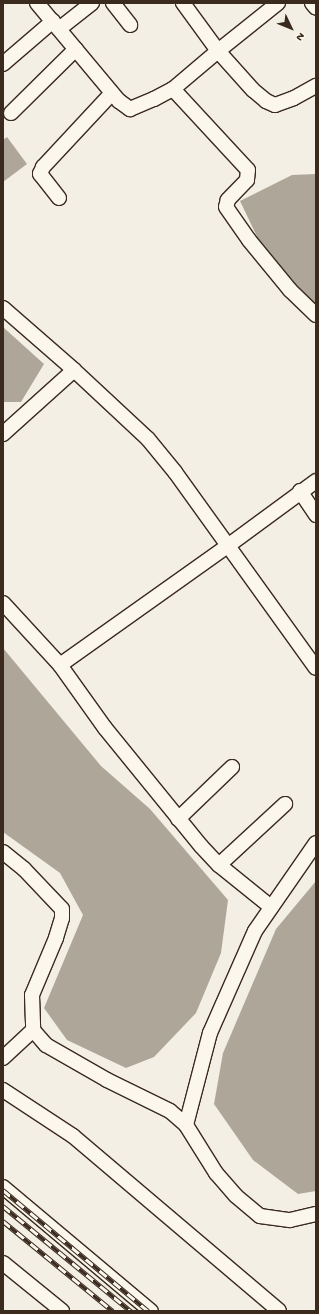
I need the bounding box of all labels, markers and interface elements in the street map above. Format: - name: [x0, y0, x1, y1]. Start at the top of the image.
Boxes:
- north arrow: [271, 8, 311, 48]
- text: N: [293, 29, 307, 43]

